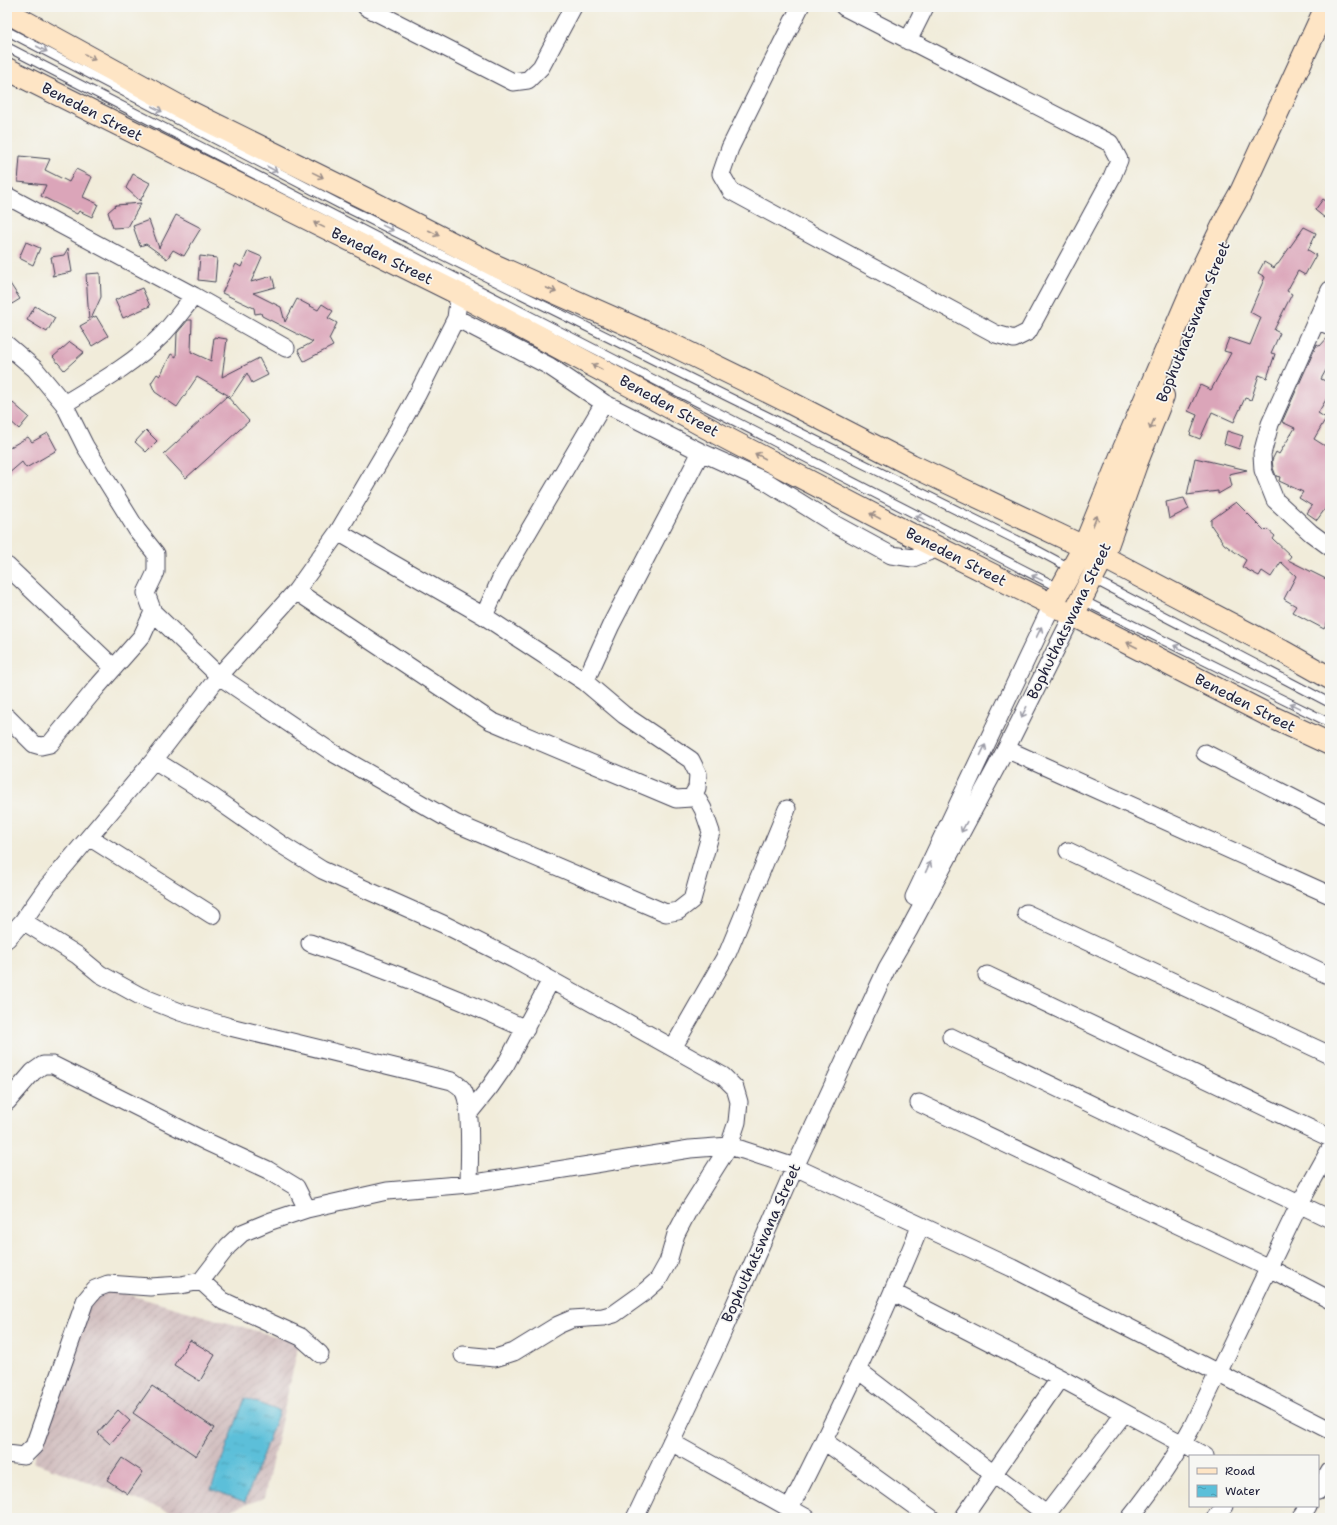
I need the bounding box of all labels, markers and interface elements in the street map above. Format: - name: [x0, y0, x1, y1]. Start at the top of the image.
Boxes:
- one-way arrow: [35, 45, 47, 53]
- one-way arrow: [84, 54, 96, 62]
- street label: Beneden Street: [38, 78, 146, 146]
- one-way arrow: [151, 105, 163, 113]
- one-way arrow: [266, 166, 278, 173]
- one-way arrow: [311, 172, 323, 179]
- one-way arrow: [314, 221, 326, 228]
- street label: Beneden Street: [328, 223, 436, 289]
- one-way arrow: [382, 225, 394, 232]
- one-way arrow: [427, 230, 439, 238]
- street label: Bophuthatswana Street: [1152, 239, 1234, 405]
- one-way arrow: [544, 287, 556, 294]
- one-way arrow: [591, 363, 603, 370]
- street label: Beneden Street: [616, 370, 722, 442]
- one-way arrow: [1148, 417, 1156, 429]
- one-way arrow: [754, 452, 766, 459]
- one-way arrow: [870, 512, 882, 520]
- one-way arrow: [916, 514, 928, 522]
- one-way arrow: [1092, 515, 1100, 527]
- street label: Beneden Street: [902, 523, 1010, 591]
- street label: Bophuthatswana Street: [1022, 539, 1116, 703]
- one-way arrow: [1031, 574, 1043, 581]
- one-way arrow: [1036, 627, 1043, 639]
- one-way arrow: [1127, 641, 1139, 649]
- one-way arrow: [1173, 644, 1185, 651]
- street label: Beneden Street: [1191, 669, 1299, 737]
- one-way arrow: [1289, 702, 1301, 709]
- one-way arrow: [1020, 706, 1027, 718]
- one-way arrow: [980, 744, 987, 756]
- one-way arrow: [959, 821, 967, 833]
- one-way arrow: [925, 862, 932, 874]
- street label: Bophuthatswana Street: [717, 1160, 805, 1326]
- legend: [1189, 1455, 1319, 1507]
- text: Road: [1225, 1463, 1256, 1479]
- text: Water: [1225, 1483, 1261, 1499]

